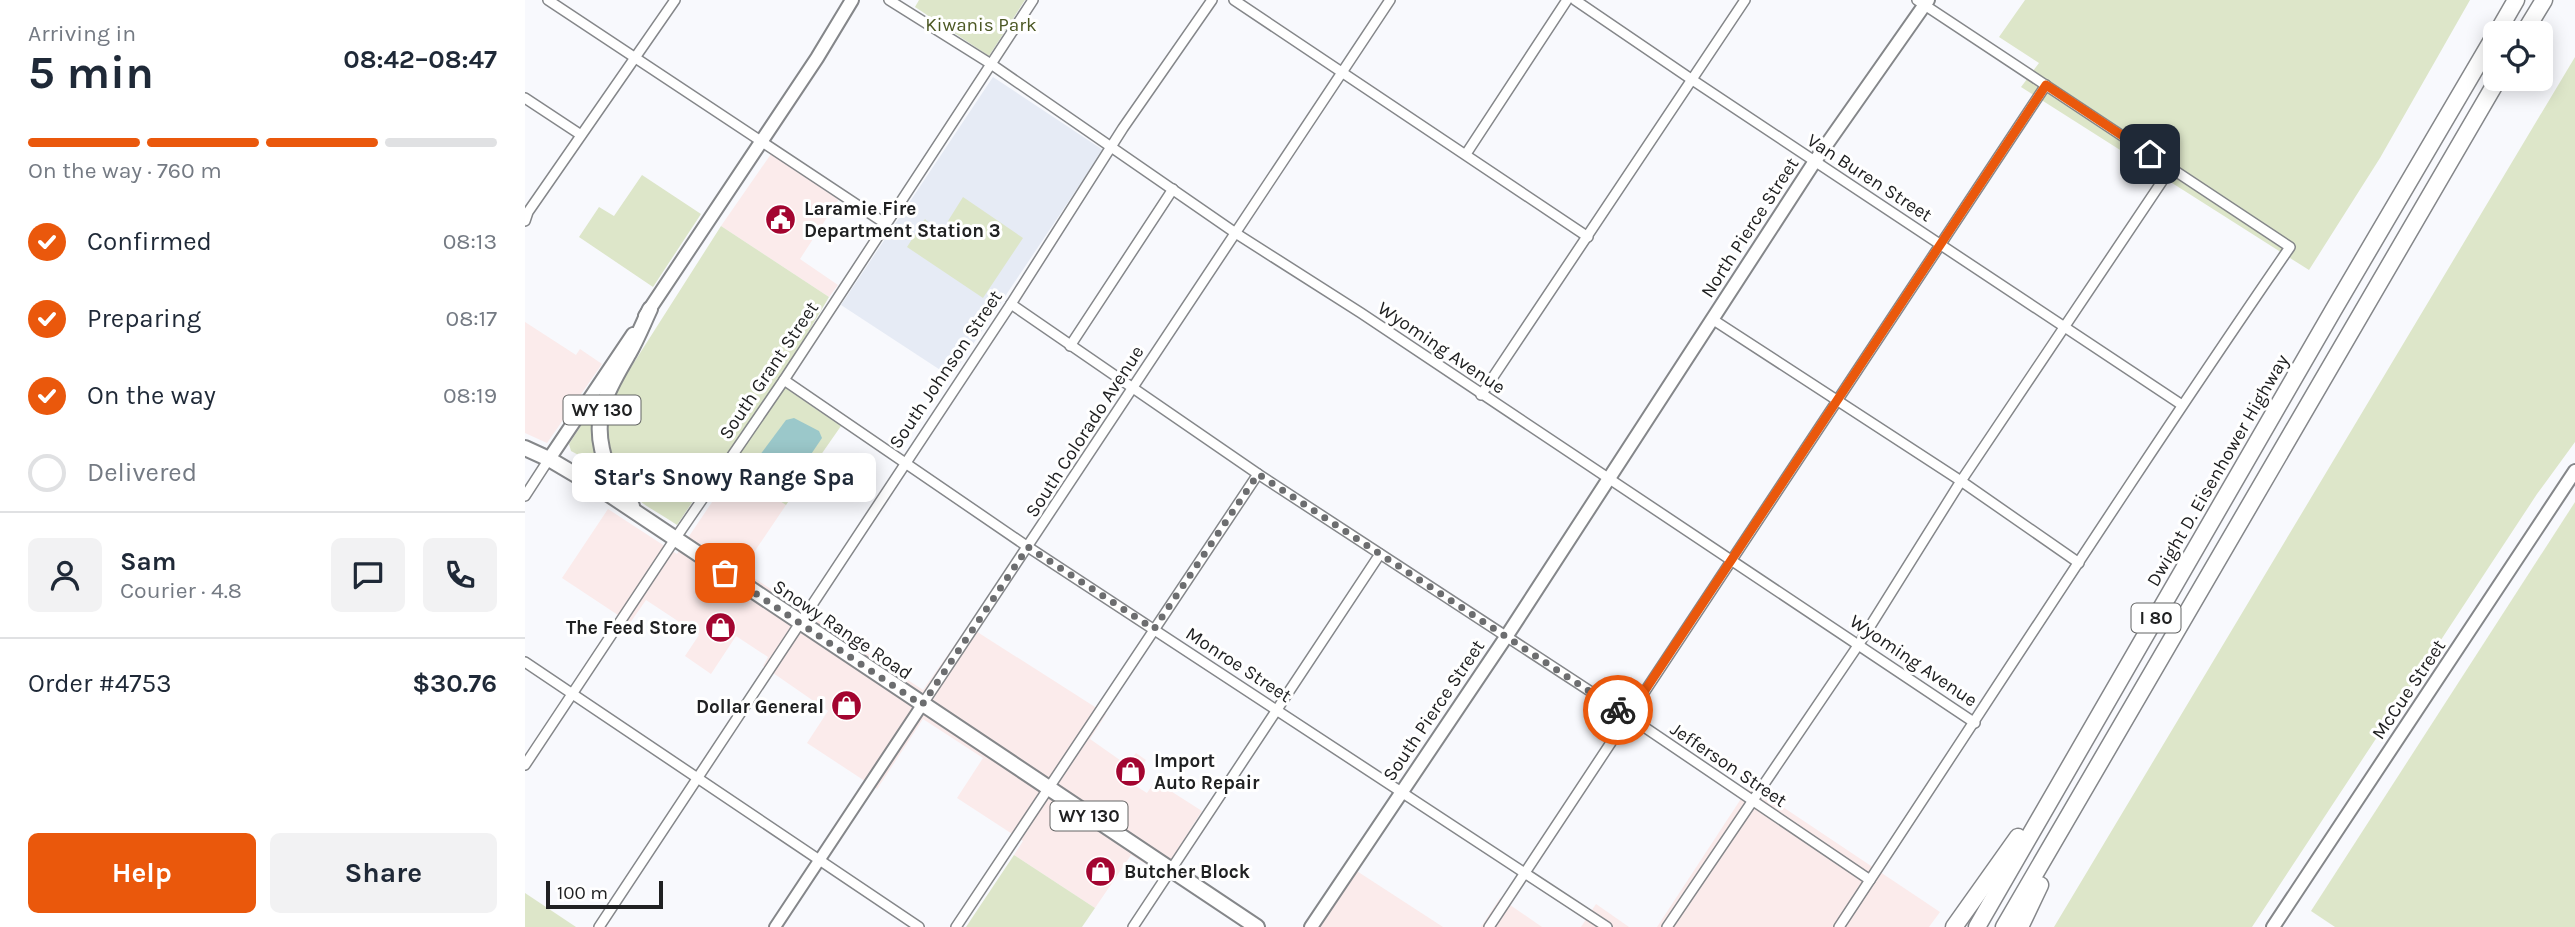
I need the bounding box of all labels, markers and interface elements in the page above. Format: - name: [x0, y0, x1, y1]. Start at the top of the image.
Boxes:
- park label: Kiwanis Park: [925, 14, 1037, 36]
- text: Arriving in: [28, 20, 136, 47]
- map controls: [2483, 21, 2553, 91]
- button: locate: [2483, 21, 2553, 91]
- text: 08:42–08:47: [343, 44, 497, 75]
- text: 5 min: [28, 46, 154, 100]
- pin: [2120, 124, 2180, 184]
- street label: Van Buren Street: [1803, 129, 1936, 226]
- icon: home: [2131, 135, 2169, 173]
- street label: North Pierce Street: [1696, 153, 1803, 302]
- text: On the way · 760 m: [28, 157, 222, 184]
- place label: Laramie Fire Department Station 3: [804, 198, 1001, 242]
- public building icon: Laramie Fire Department Station 3: [764, 202, 798, 236]
- icon: check: [28, 223, 66, 261]
- text: Confirmed: [87, 226, 212, 257]
- text: 08:13: [443, 228, 497, 255]
- street label: South Johnson Street: [885, 286, 1007, 453]
- street label: Wyoming Avenue: [1374, 297, 1509, 399]
- street label: South Grant Street: [715, 298, 823, 444]
- icon: check: [28, 300, 66, 338]
- text: Preparing: [87, 303, 201, 334]
- text: 08:17: [446, 305, 497, 332]
- street label: South Colorado Avenue: [1021, 342, 1149, 522]
- street label: Dwight D. Eisenhower Highway: [2142, 350, 2294, 590]
- icon: check: [28, 377, 66, 415]
- text: On the way: [87, 380, 216, 411]
- text: 08:19: [443, 382, 497, 409]
- road number: WY 130: [563, 396, 641, 424]
- callout: Star's Snowy Range Spa: [573, 454, 877, 503]
- text: Delivered: [87, 457, 197, 488]
- text: Star's Snowy Range Spa: [593, 464, 855, 491]
- button: person: [28, 538, 102, 612]
- button: chat: [331, 538, 405, 612]
- button: phone: [423, 538, 497, 612]
- pin: [695, 543, 755, 603]
- text: Sam: [120, 546, 176, 577]
- icon: bag: [706, 554, 744, 592]
- street label: Snowy Range Road: [769, 575, 916, 684]
- text: Courier · 4.8: [120, 577, 242, 604]
- road number: I 80: [2131, 604, 2181, 632]
- shop icon: The Feed Store: [703, 610, 737, 644]
- street label: Wyoming Avenue: [1846, 610, 1981, 712]
- place label: The Feed Store: [566, 617, 697, 639]
- street label: Monroe Street: [1181, 622, 1295, 707]
- street label: South Pierce Street: [1378, 636, 1489, 785]
- street label: McCue Street: [2367, 636, 2450, 744]
- text: Order #4753: [28, 668, 172, 699]
- text: $30.76: [412, 668, 497, 699]
- courier: [1583, 675, 1653, 745]
- shop icon: Dollar General: [830, 689, 864, 723]
- icon: bike: [1599, 691, 1637, 729]
- place label: Dollar General: [696, 696, 824, 718]
- street label: Jefferson Street: [1666, 718, 1791, 812]
- place label: Import Auto Repair: [1154, 750, 1260, 794]
- shop icon: Import Auto Repair: [1114, 754, 1148, 788]
- road number: WY 130: [1051, 802, 1127, 830]
- button: Help: [28, 833, 256, 913]
- button: Share: [270, 833, 497, 913]
- shop icon: Butcher Block: [1084, 854, 1118, 888]
- place label: Butcher Block: [1124, 861, 1250, 883]
- scale bar: [546, 878, 663, 910]
- text: 100 m: [557, 882, 608, 904]

